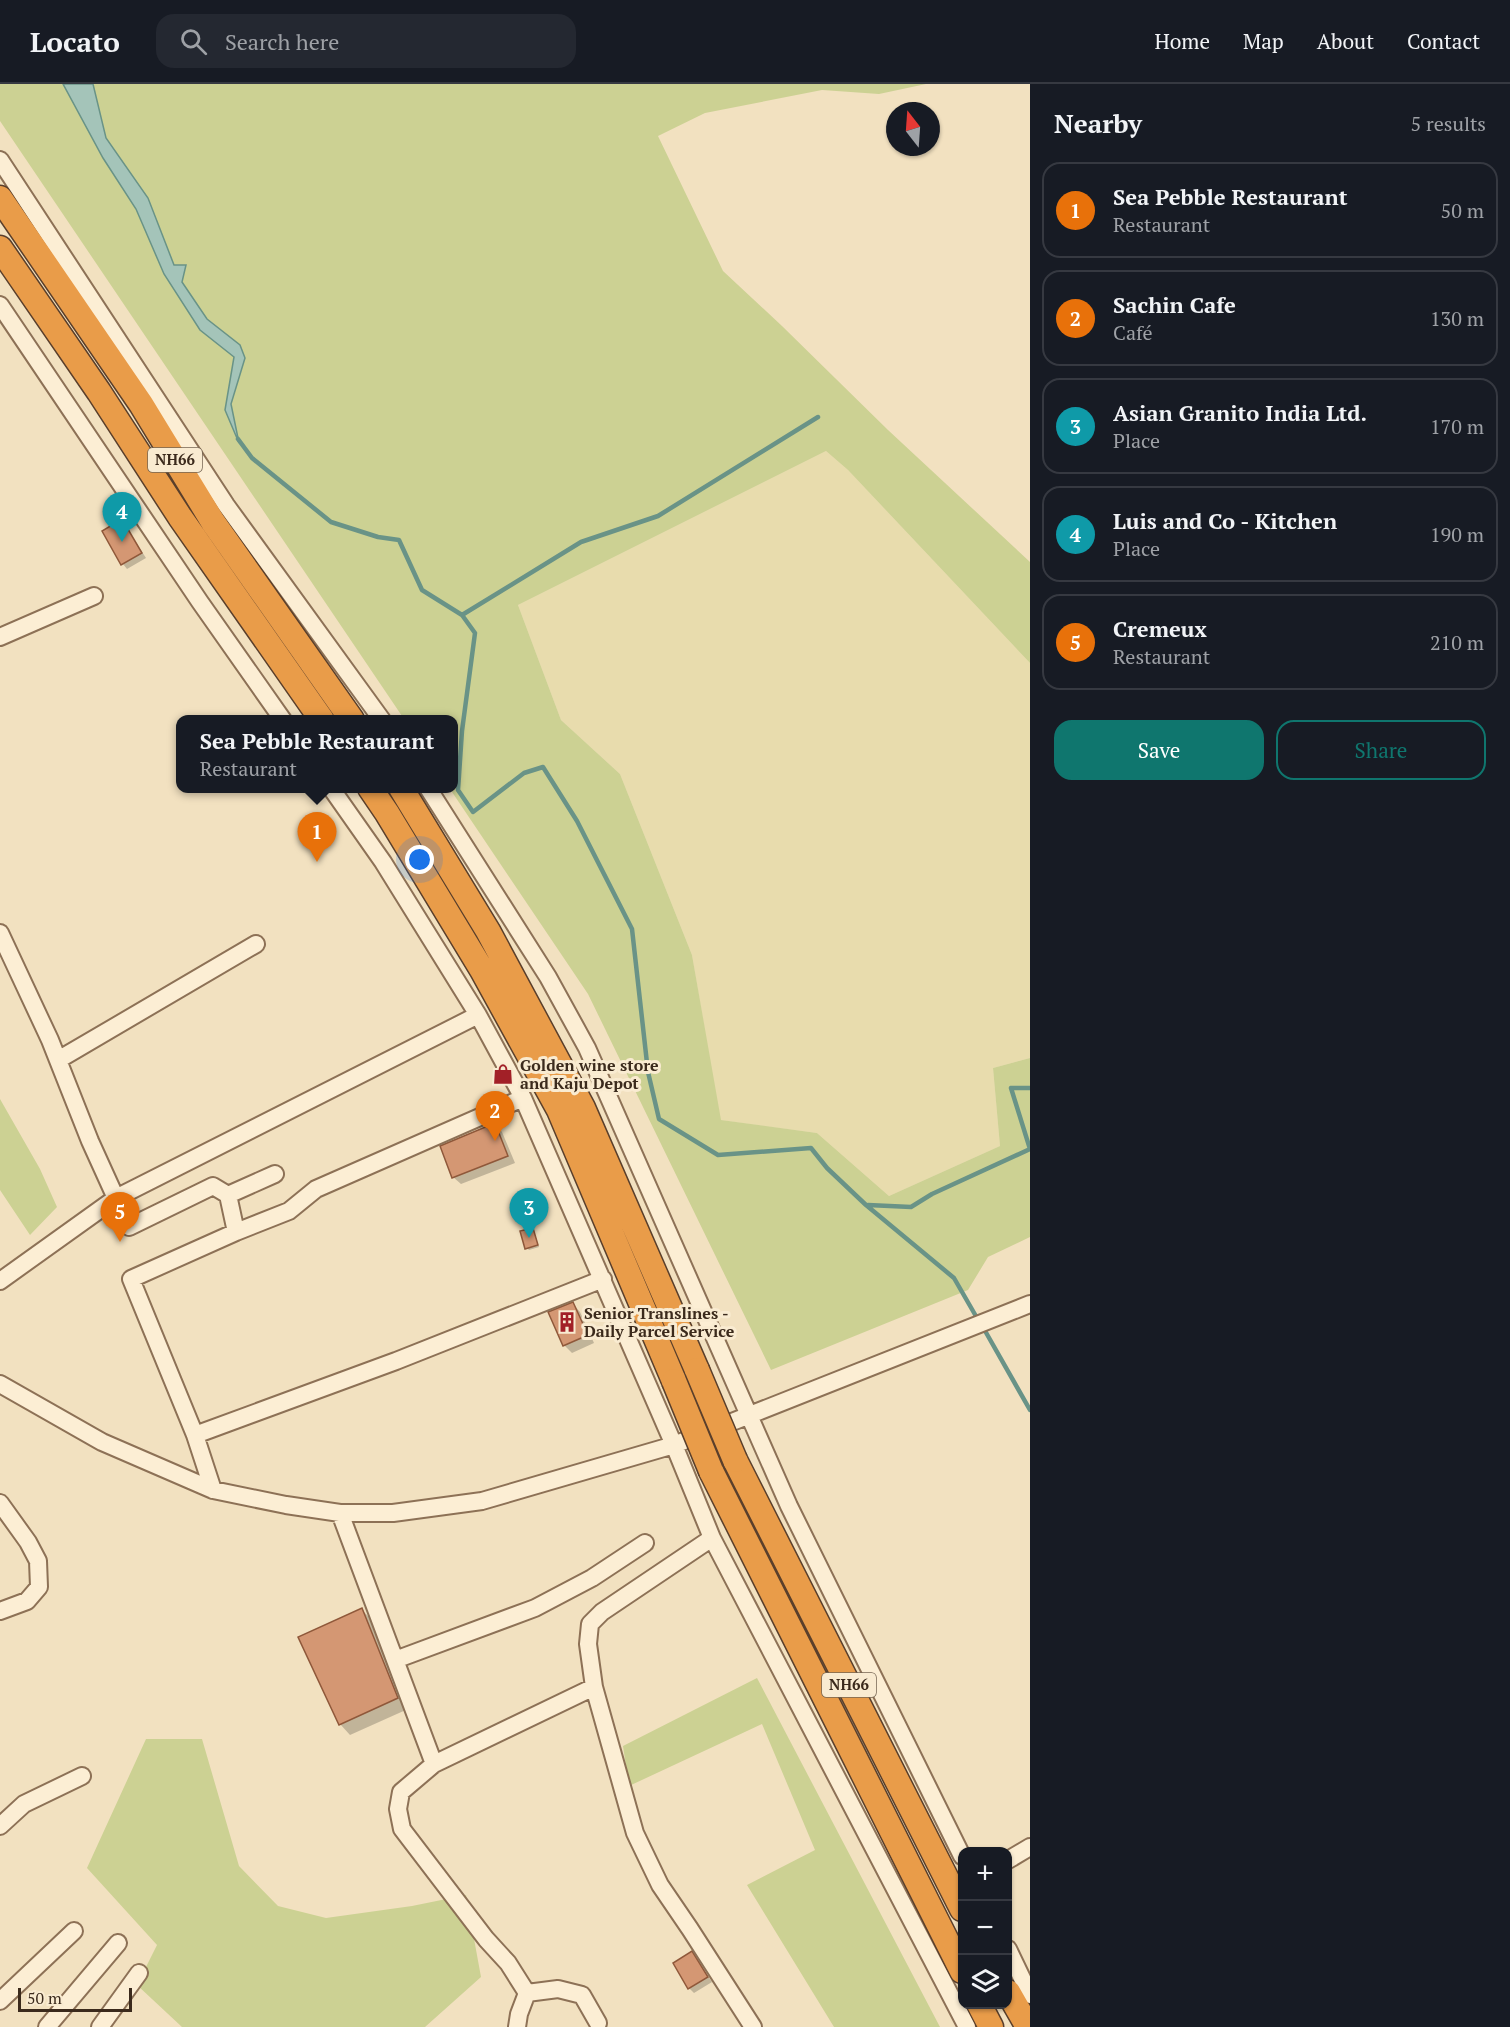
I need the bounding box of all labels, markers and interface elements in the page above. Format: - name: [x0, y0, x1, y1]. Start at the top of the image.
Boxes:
- search box: [156, 14, 576, 68]
- text: Locato: [30, 23, 120, 60]
- icon: search: [177, 25, 210, 58]
- text: Search here: [225, 27, 339, 56]
- text: Home: [1154, 27, 1210, 55]
- text: Map: [1243, 27, 1284, 55]
- text: About: [1317, 27, 1374, 55]
- text: Contact: [1407, 27, 1480, 55]
- north arrow: [886, 102, 940, 156]
- text: Nearby: [1054, 106, 1142, 140]
- text: 5 results: [1411, 110, 1486, 137]
- text: Sea Pebble Restaurant: [1113, 182, 1347, 211]
- text: 1: [1070, 197, 1081, 224]
- text: 50 m: [1441, 197, 1484, 224]
- text: Restaurant: [1113, 211, 1210, 238]
- text: Sachin Cafe: [1113, 290, 1236, 319]
- text: 2: [1070, 305, 1081, 332]
- text: 130 m: [1430, 305, 1484, 332]
- text: Café: [1113, 319, 1153, 346]
- text: Asian Granito India Ltd.: [1113, 398, 1367, 427]
- text: 3: [1070, 413, 1081, 440]
- text: 170 m: [1430, 413, 1484, 440]
- text: Place: [1113, 427, 1160, 454]
- road number: NH66: [148, 448, 202, 472]
- pin: 4: [102, 492, 142, 542]
- text: Luis and Co - Kitchen: [1113, 506, 1337, 535]
- text: 4: [1070, 521, 1081, 548]
- text: 190 m: [1430, 521, 1484, 548]
- text: Place: [1113, 535, 1160, 562]
- text: Cremeux: [1113, 614, 1207, 643]
- text: 5: [1070, 629, 1081, 656]
- text: 210 m: [1430, 629, 1484, 656]
- text: Restaurant: [1113, 643, 1210, 670]
- popup: [176, 715, 458, 793]
- button: Save: [1054, 720, 1264, 780]
- button: Share: [1276, 720, 1486, 780]
- text: Sea Pebble Restaurant: [200, 726, 434, 755]
- text: Restaurant: [200, 755, 297, 782]
- pin: 1: [298, 812, 336, 862]
- your location: [405, 845, 434, 874]
- place label: Golden wine store and Kaju Depot: [520, 1054, 659, 1094]
- shop icon: Golden wine store and Kaju Depot: [491, 1062, 515, 1086]
- pin: 2: [476, 1092, 514, 1141]
- pin: 3: [510, 1188, 548, 1238]
- pin: 5: [100, 1192, 140, 1242]
- place label: Senior Translines - Daily Parcel Service: [584, 1302, 735, 1342]
- building icon: Senior Translines - Daily Parcel Service: [555, 1310, 579, 1334]
- road number: NH66: [822, 1673, 876, 1697]
- map controls: [958, 1847, 1012, 2009]
- button: +: [958, 1847, 1012, 1901]
- button: −: [958, 1901, 1012, 1955]
- button: layers: [958, 1955, 1012, 2009]
- scale bar: [18, 1985, 132, 2012]
- text: 50 m: [27, 1987, 62, 2009]

